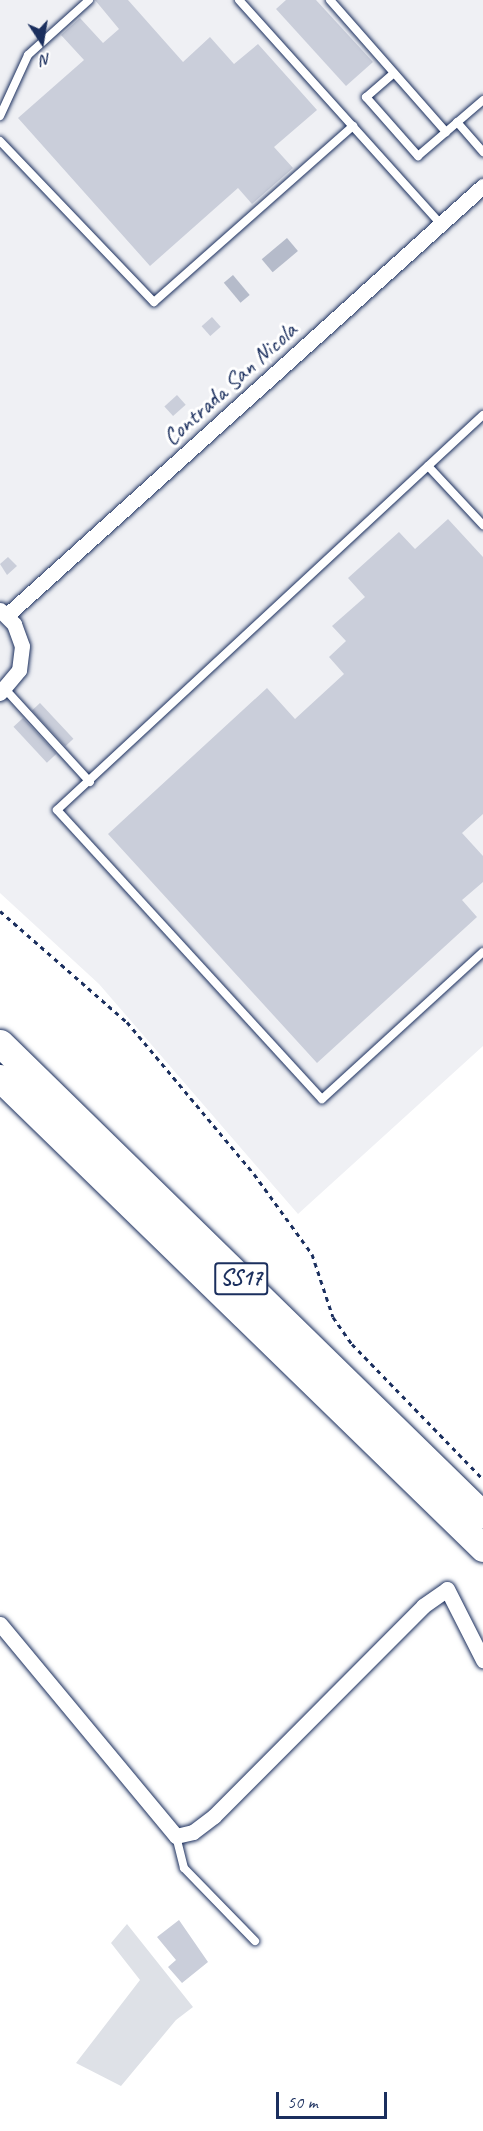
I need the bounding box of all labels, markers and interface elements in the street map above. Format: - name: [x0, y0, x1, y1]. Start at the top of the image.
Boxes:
- north arrow: [12, 12, 72, 72]
- text: N: [39, 49, 53, 70]
- street label: Contrada San Nicola: [157, 316, 303, 452]
- road number: SS17: [214, 1260, 268, 1298]
- scale bar: [279, 2080, 390, 2118]
- text: 50 m: [287, 2091, 318, 2113]

